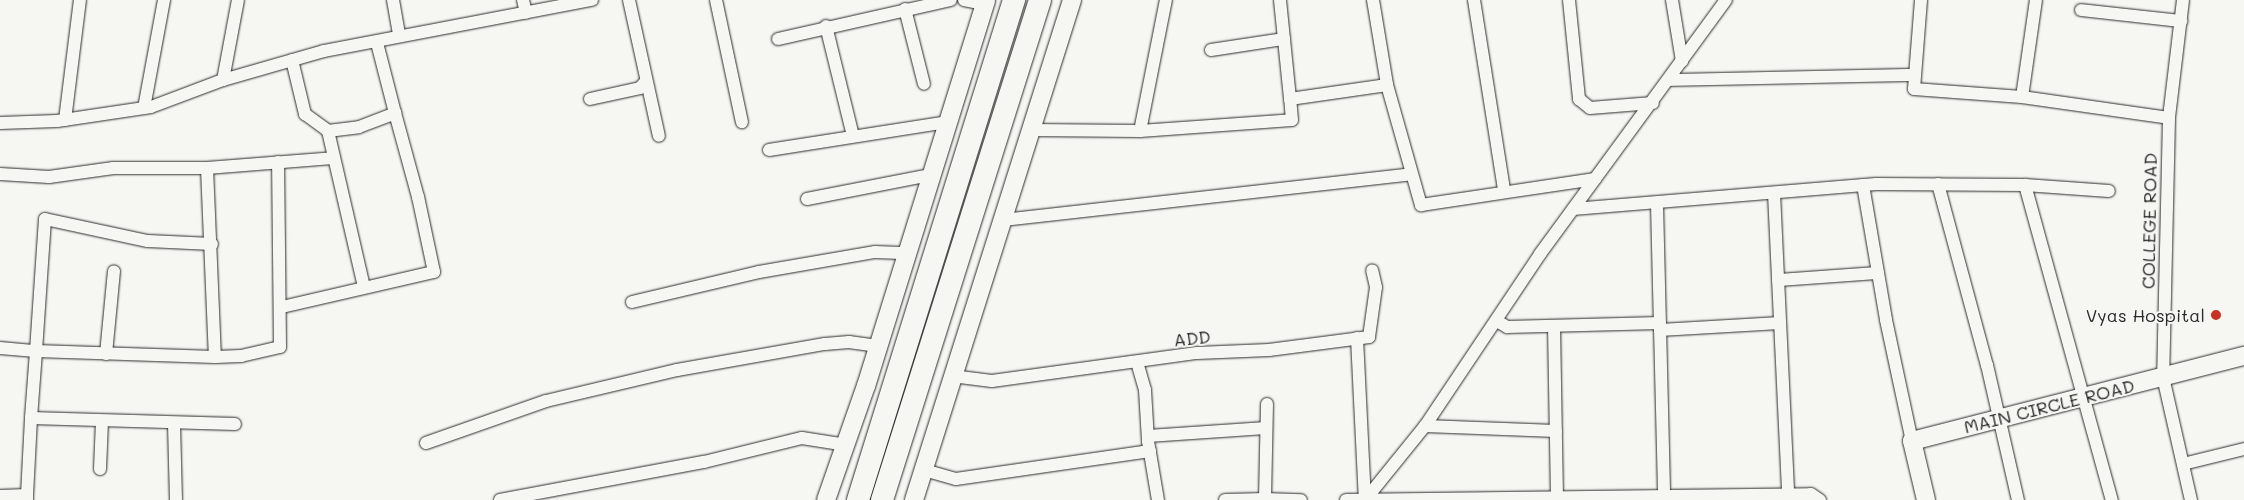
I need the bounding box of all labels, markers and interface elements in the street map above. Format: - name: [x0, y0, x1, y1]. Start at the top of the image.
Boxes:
- street label: COLLEGE ROAD: [2137, 153, 2161, 289]
- place label: Vyas Hospital: [2086, 304, 2205, 326]
- marker: Vyas Hospital: [2209, 308, 2223, 322]
- street label: ADD: [1172, 325, 1212, 351]
- street label: MAIN CIRCLE ROAD: [1961, 374, 2137, 438]

